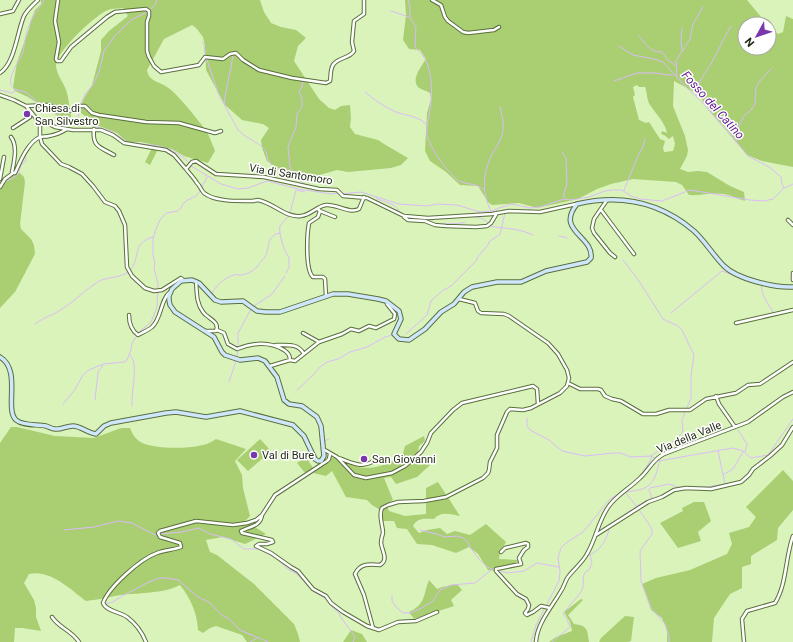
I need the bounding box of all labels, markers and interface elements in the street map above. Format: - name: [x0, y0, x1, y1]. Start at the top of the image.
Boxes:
- north arrow: [737, 16, 777, 56]
- text: N: [742, 35, 757, 49]
- water label: Fosso del Catino: [679, 68, 747, 142]
- place label: Chiesa di San Silvestro: [35, 102, 98, 128]
- marker: Chiesa di San Silvestro: [22, 109, 32, 119]
- street label: Via di Santomoro: [248, 161, 334, 187]
- street label: Via della Valle: [655, 419, 723, 456]
- place label: Val di Bure: [262, 449, 314, 462]
- marker: Val di Bure: [249, 450, 259, 460]
- place label: San Giovanni: [372, 453, 436, 466]
- marker: San Giovanni: [359, 454, 369, 464]

